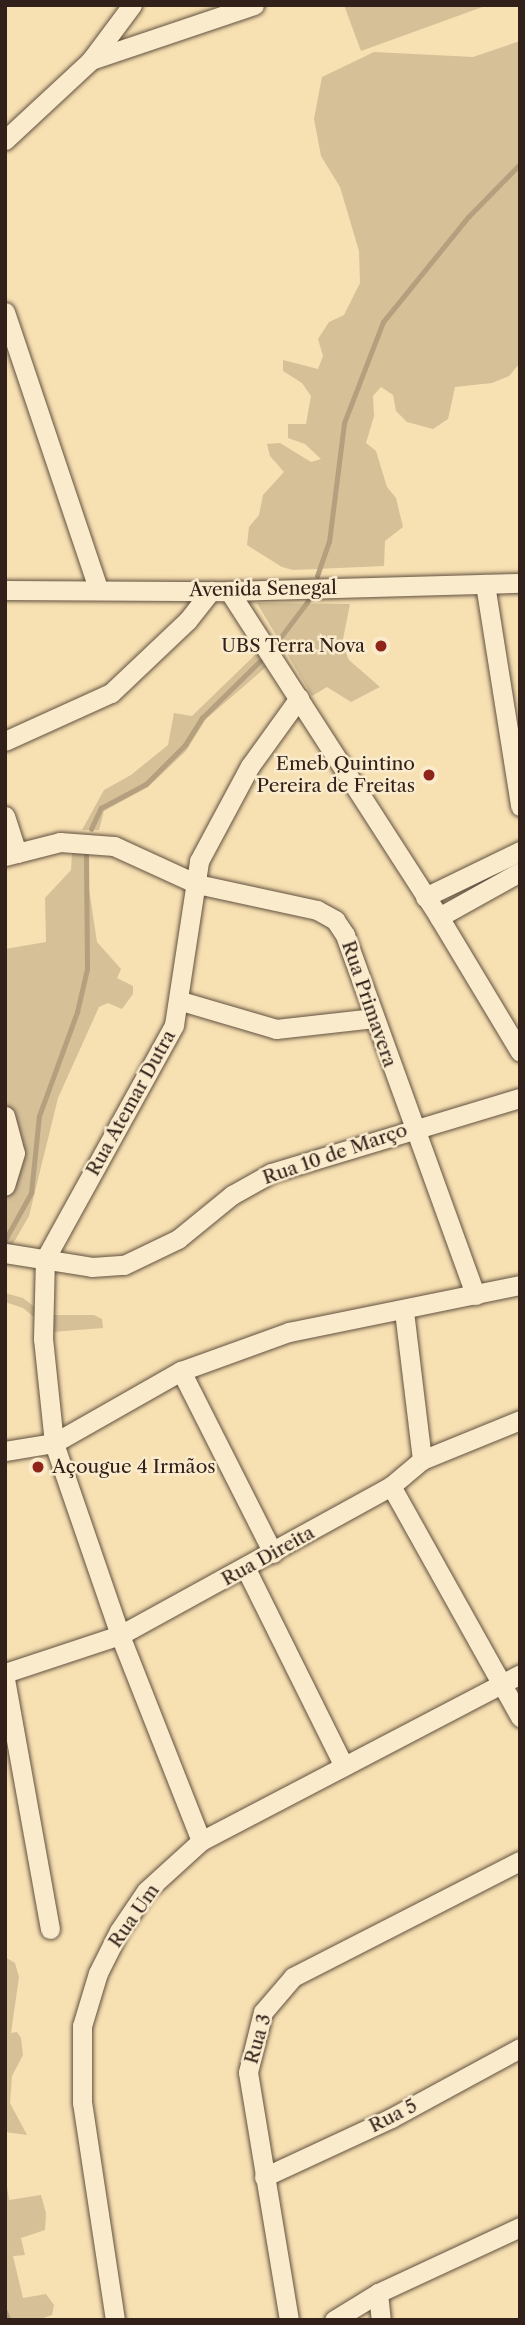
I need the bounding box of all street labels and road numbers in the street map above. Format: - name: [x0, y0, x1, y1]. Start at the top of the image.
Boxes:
- street label: Avenida Senegal: [189, 576, 337, 602]
- street label: Rua Primavera: [337, 938, 401, 1070]
- street label: Rua Atemar Dutra: [81, 1026, 181, 1180]
- street label: Rua 10 de Março: [260, 1119, 410, 1189]
- street label: Rua Direita: [218, 1521, 318, 1591]
- street label: Rua Um: [104, 1880, 164, 1952]
- street label: Rua 3: [240, 2011, 276, 2067]
- street label: Rua 5: [365, 2094, 421, 2138]

